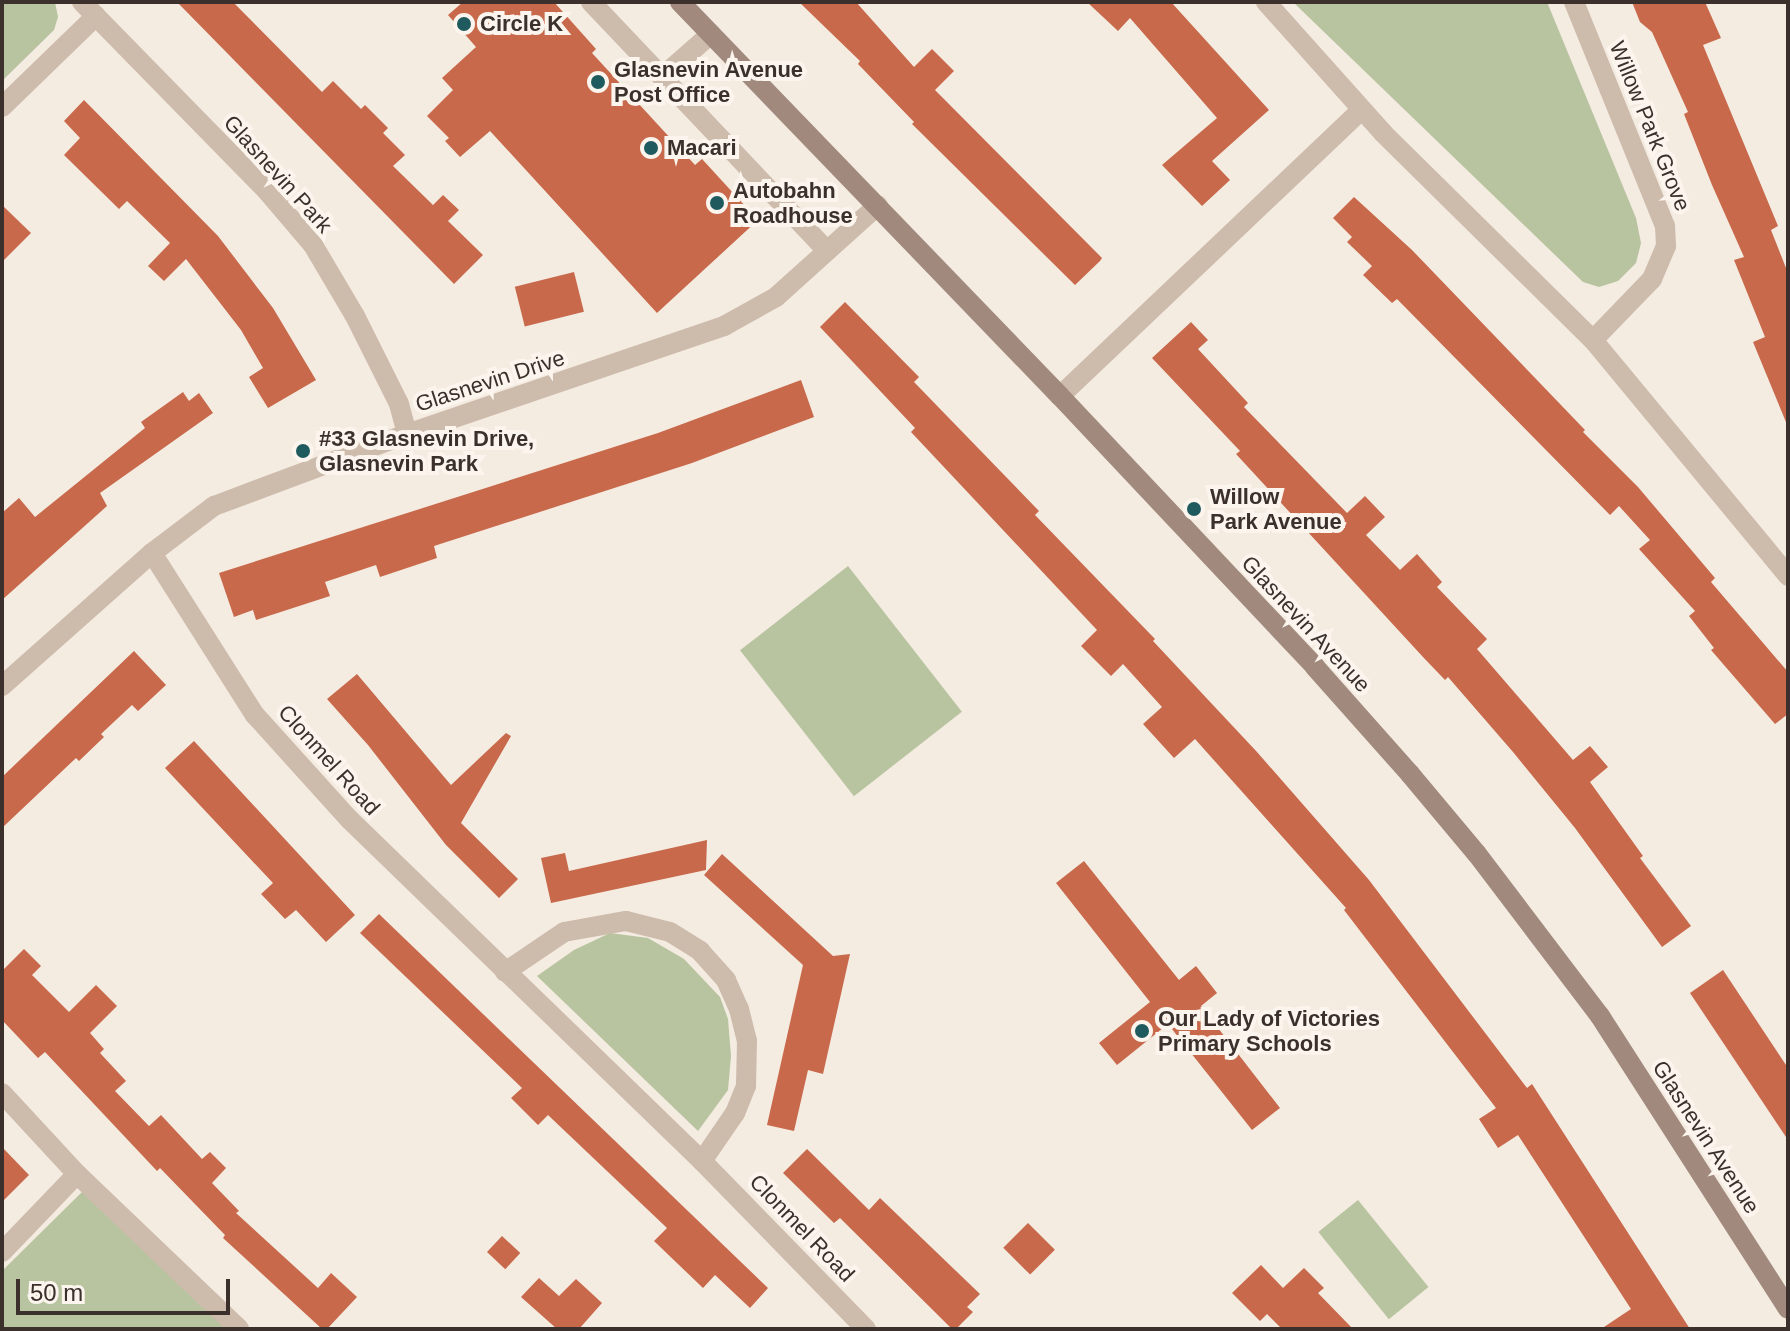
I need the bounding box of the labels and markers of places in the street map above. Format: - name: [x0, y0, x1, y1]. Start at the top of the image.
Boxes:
- place label: Circle K: [480, 11, 563, 37]
- marker: Circle K: [455, 15, 473, 33]
- place label: Glasnevin Avenue Post Office: [614, 56, 804, 108]
- marker: Glasnevin Avenue Post Office: [589, 73, 607, 91]
- place label: Macari: [667, 135, 737, 161]
- marker: Macari: [642, 139, 660, 157]
- place label: Autobahn Roadhouse: [733, 177, 853, 228]
- marker: Autobahn Roadhouse: [708, 194, 726, 212]
- place label: #33 Glasnevin Drive, Glasnevin Park: [319, 425, 534, 476]
- marker: #33 Glasnevin Drive, Glasnevin Park: [294, 442, 312, 460]
- place label: Willow Park Avenue: [1210, 483, 1342, 534]
- marker: Willow Park Avenue: [1185, 500, 1203, 518]
- place label: Our Lady of Victories Primary Schools: [1158, 1005, 1380, 1056]
- marker: Our Lady of Victories Primary Schools: [1133, 1022, 1151, 1040]

